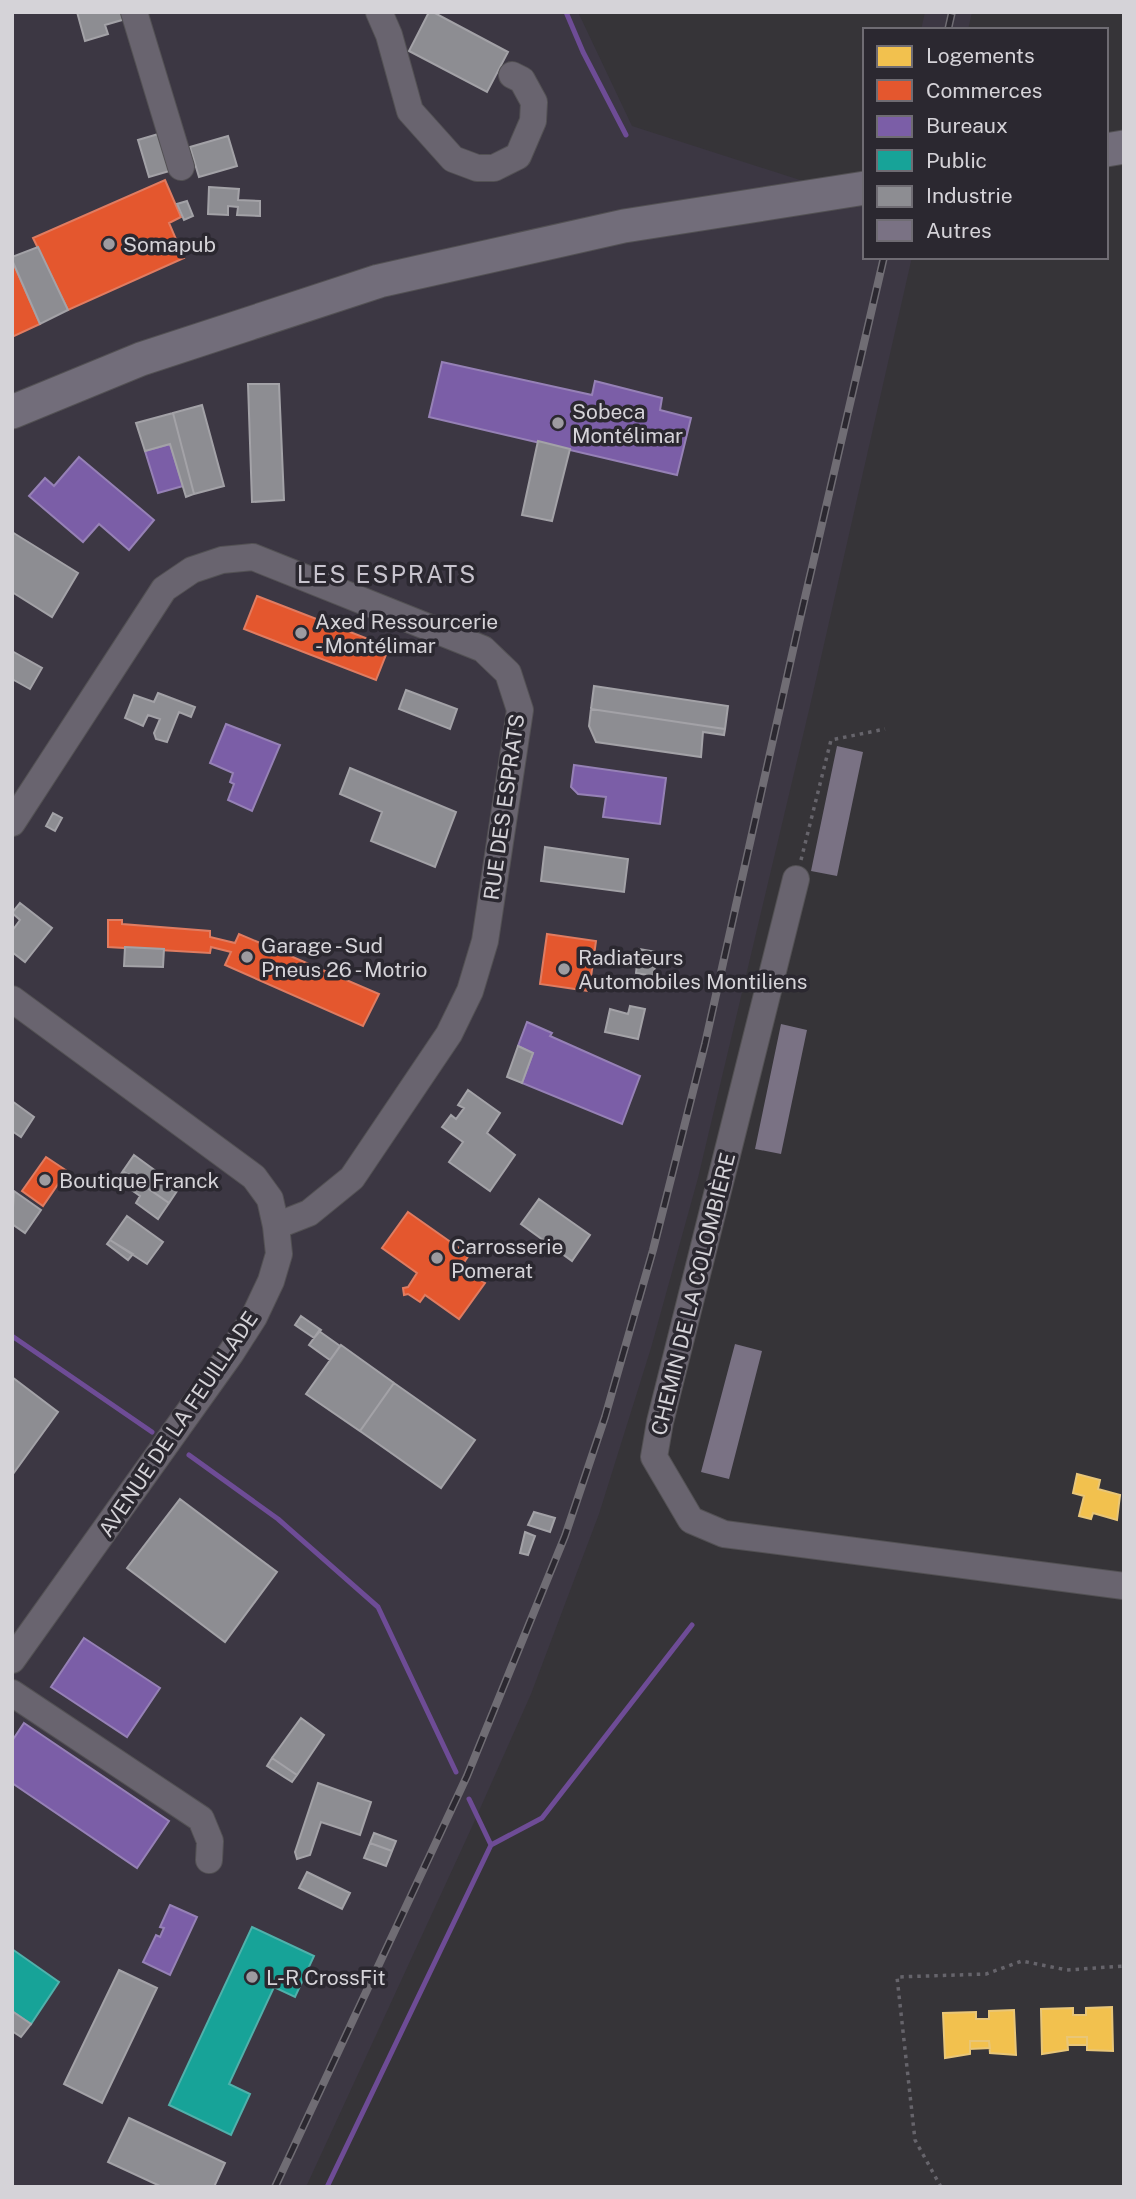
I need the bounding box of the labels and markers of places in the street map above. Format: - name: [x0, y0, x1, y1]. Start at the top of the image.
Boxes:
- place label: Somapub: [123, 232, 216, 257]
- marker: Somapub: [101, 236, 117, 252]
- place label: Sobeca Montélimar: [572, 399, 683, 448]
- marker: Sobeca Montélimar: [550, 415, 566, 431]
- place label: Axed Ressourcerie - Montélimar: [315, 609, 498, 658]
- marker: Axed Ressourcerie - Montélimar: [293, 625, 309, 641]
- place label: Garage - Sud Pneus 26 - Motrio: [261, 933, 427, 982]
- place label: Radiateurs Automobiles Montiliens: [578, 945, 807, 994]
- marker: Garage - Sud Pneus 26 - Motrio: [239, 949, 255, 965]
- marker: Radiateurs Automobiles Montiliens: [556, 961, 572, 977]
- place label: Boutique Franck: [59, 1168, 219, 1193]
- marker: Boutique Franck: [37, 1172, 53, 1188]
- place label: Carrosserie Pomerat: [451, 1234, 563, 1283]
- marker: Carrosserie Pomerat: [429, 1250, 445, 1266]
- place label: L-R CrossFit: [266, 1965, 386, 1990]
- marker: L-R CrossFit: [244, 1969, 260, 1985]

